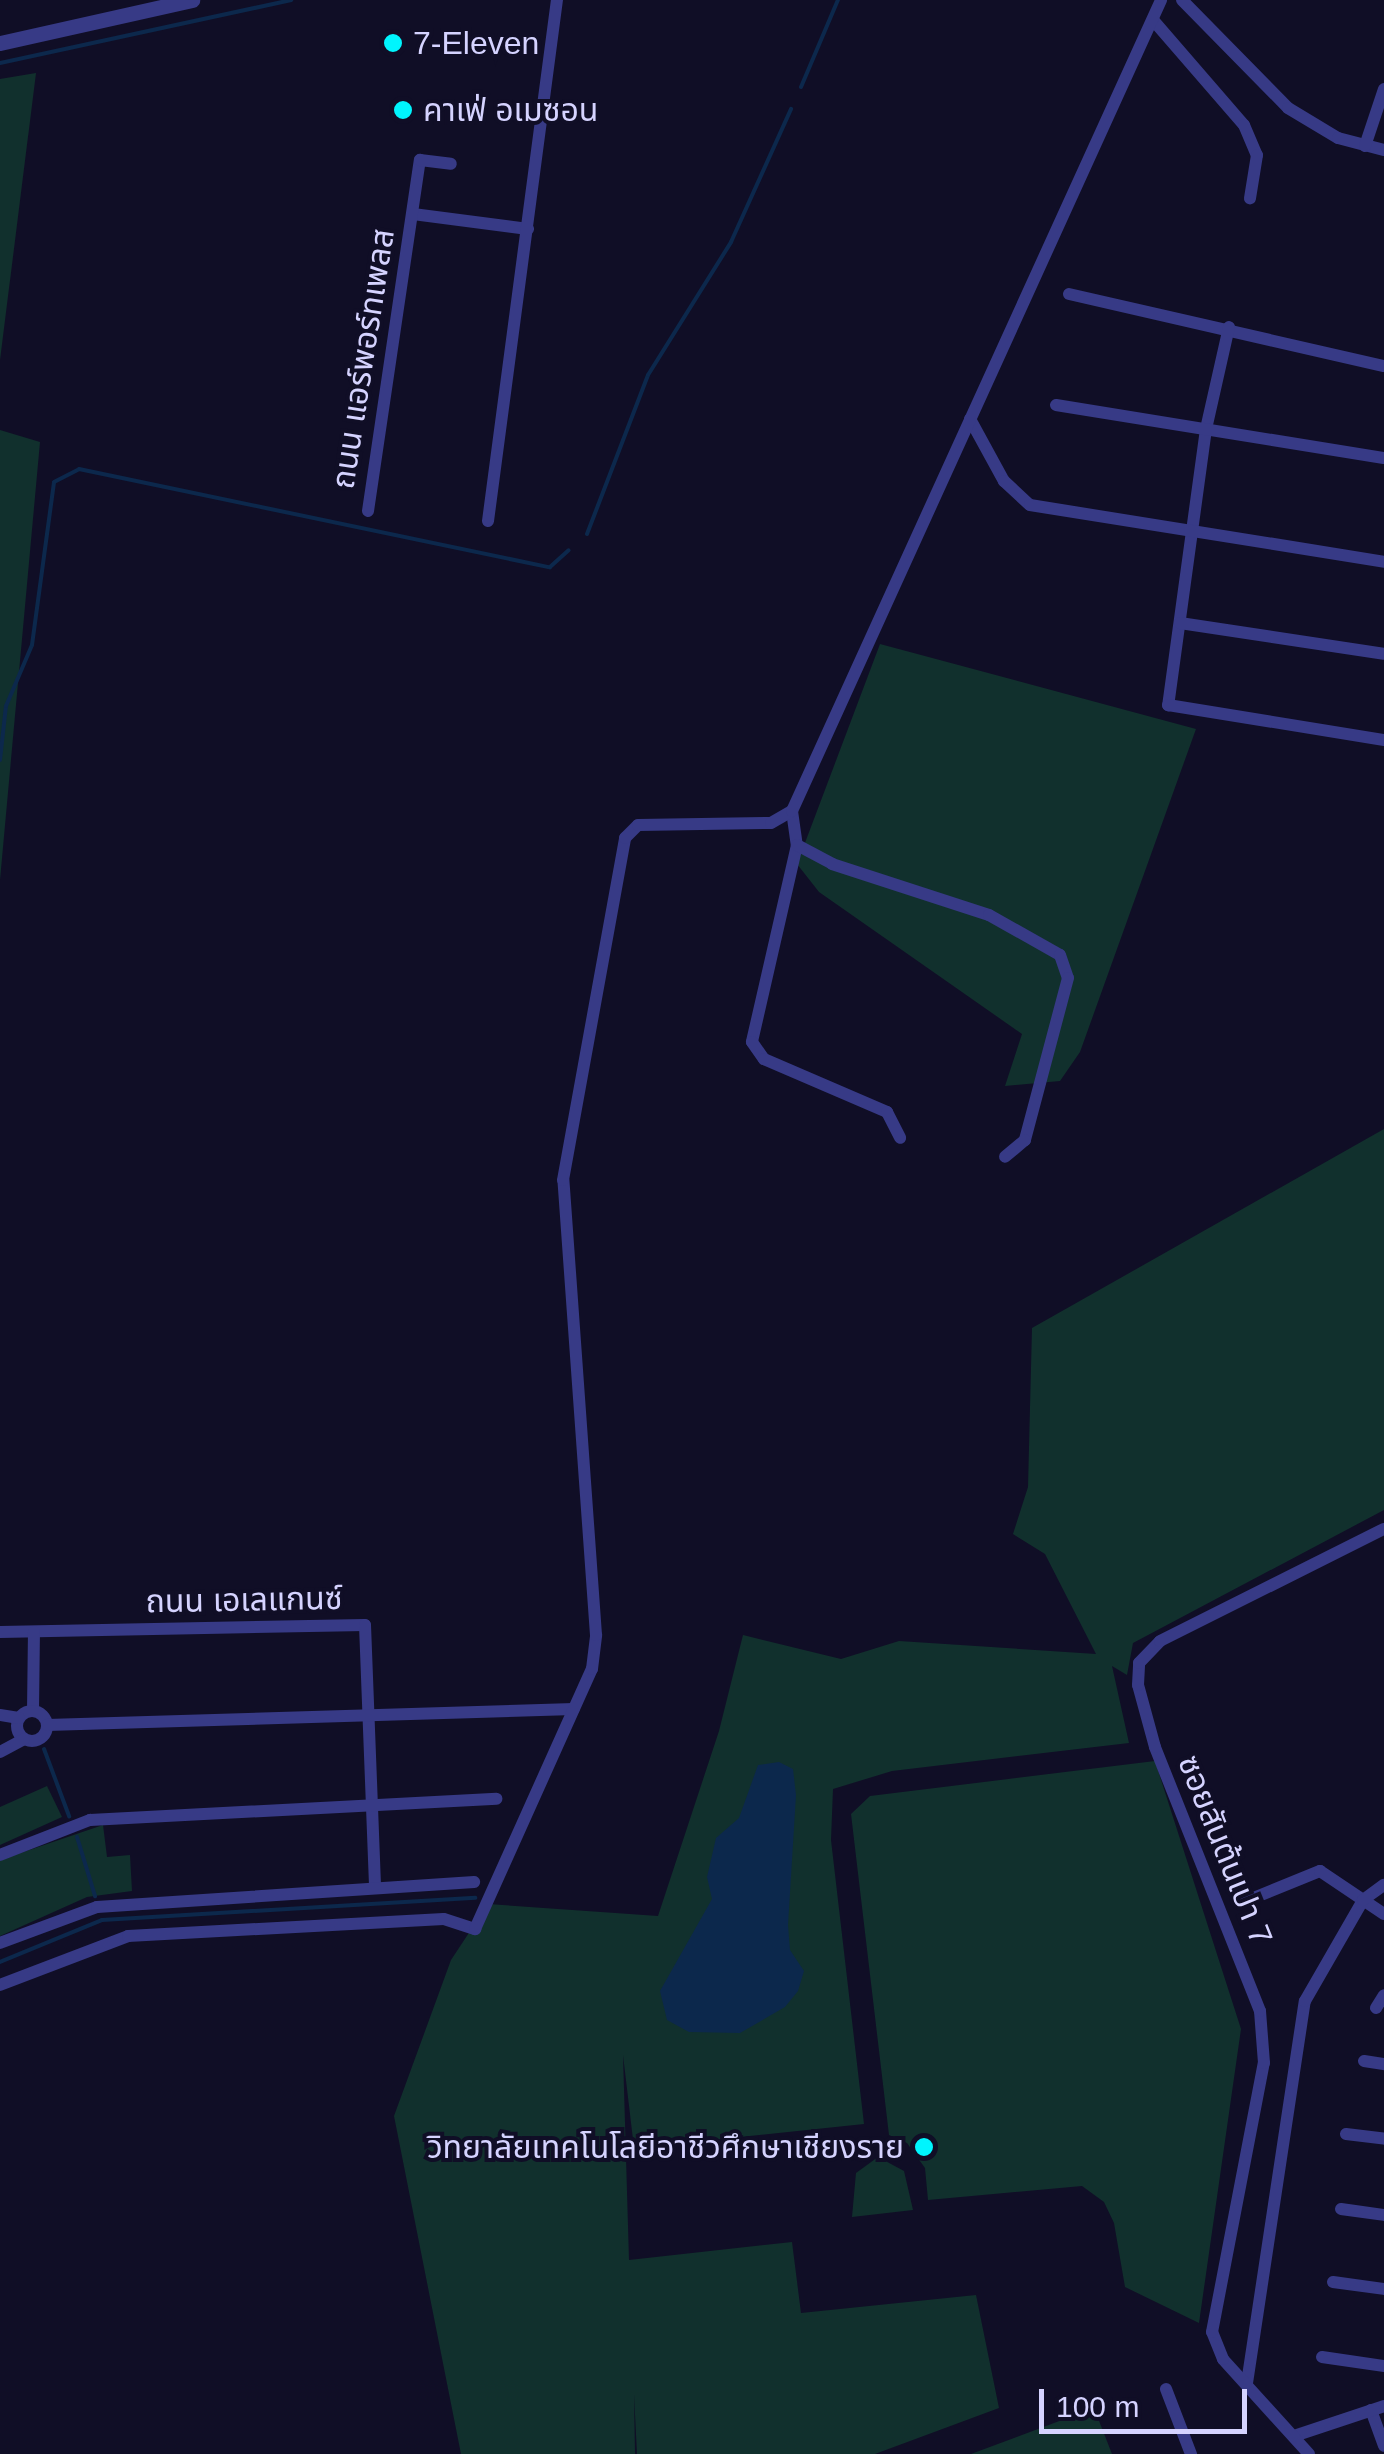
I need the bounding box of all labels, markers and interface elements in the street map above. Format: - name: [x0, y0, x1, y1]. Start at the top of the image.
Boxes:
- place label: 7-Eleven: [413, 24, 539, 62]
- marker: 7-Eleven: [382, 32, 404, 54]
- place label: คาเฟ่ อเมซอน: [423, 91, 598, 129]
- marker: คาเฟ่ อเมซอน: [392, 99, 414, 121]
- street label: ถนน แอร์พอร์ทเพลส: [323, 226, 403, 492]
- street label: ถนน เอเลแกนซ์: [145, 1579, 343, 1621]
- street label: ซอยสันต้นเปา 7: [1170, 1750, 1280, 1950]
- place label: วิทยาลัยเทคโนโลยีอาชีวศึกษาเชียงราย: [427, 2128, 904, 2166]
- marker: วิทยาลัยเทคโนโลยีอาชีวศึกษาเชียงราย: [913, 2136, 935, 2158]
- scale bar: [1044, 2369, 1252, 2431]
- text: 100 m: [1056, 2390, 1139, 2423]

